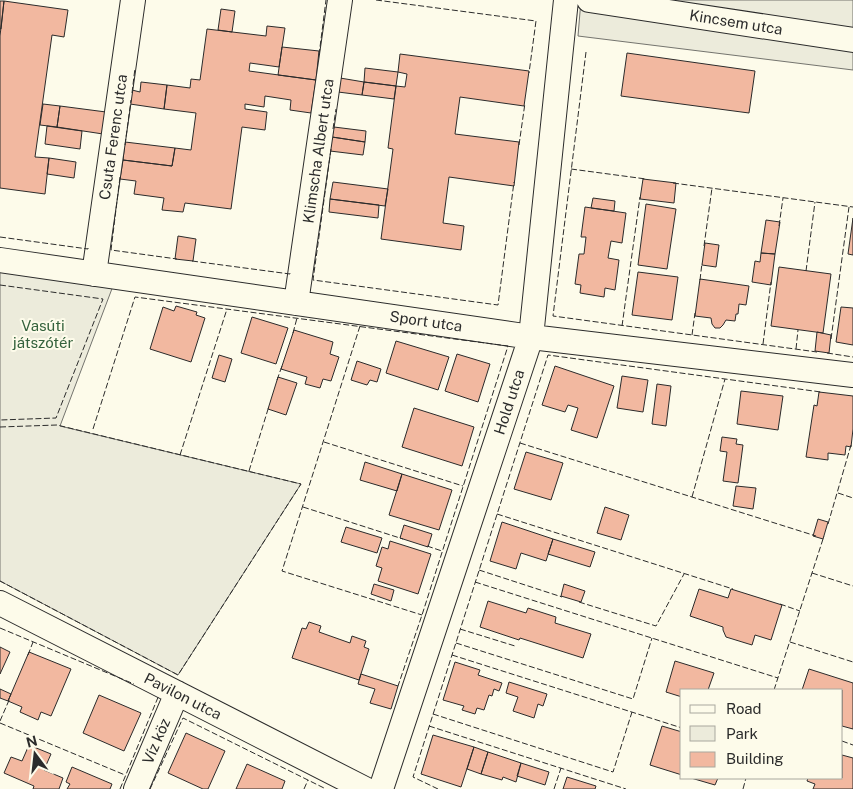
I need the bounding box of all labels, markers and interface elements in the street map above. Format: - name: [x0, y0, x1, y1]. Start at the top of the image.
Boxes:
- street label: Kincsem utca: [688, 6, 784, 38]
- street label: Csuta Ferenc utca: [96, 73, 130, 201]
- street label: Klimscha Albert utca: [299, 78, 337, 224]
- street label: Sport utca: [389, 307, 463, 335]
- park label: Vasúti játszótér: [12, 317, 73, 351]
- street label: Hold utca: [491, 367, 527, 437]
- street label: Pavilon utca: [142, 669, 224, 723]
- legend: [680, 689, 843, 779]
- text: Road: [726, 700, 762, 717]
- street label: Víz köz: [139, 716, 173, 766]
- text: Park: [726, 725, 758, 742]
- north arrow: [10, 729, 60, 779]
- text: N: [24, 732, 39, 751]
- text: Building: [726, 750, 784, 767]

